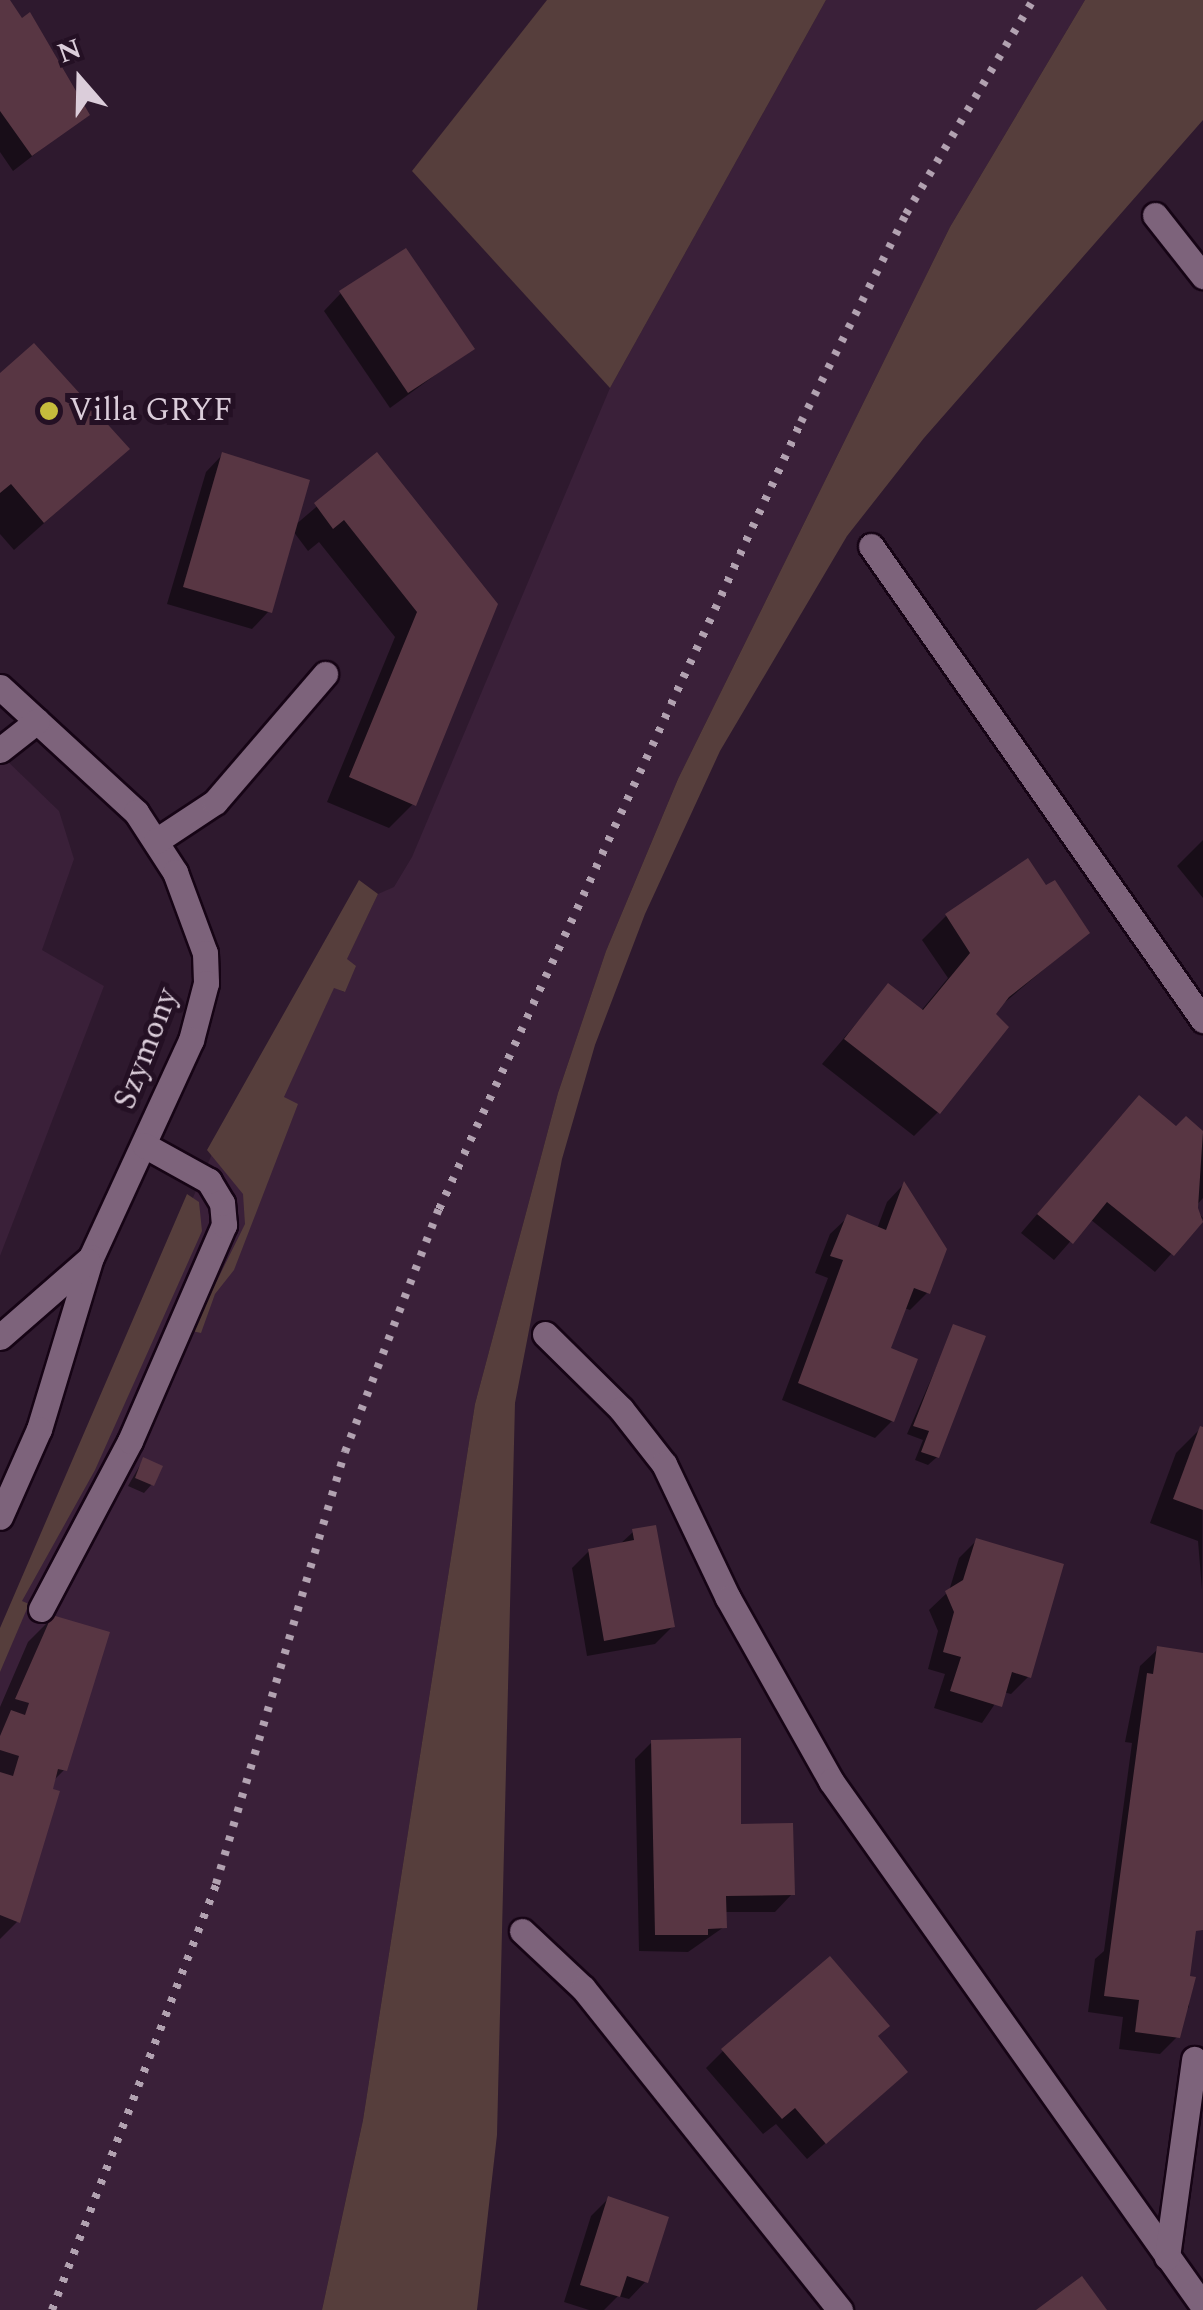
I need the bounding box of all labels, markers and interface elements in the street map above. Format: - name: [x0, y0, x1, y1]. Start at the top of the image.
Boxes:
- text: N: [51, 27, 88, 75]
- north arrow: [30, 30, 130, 130]
- place label: Villa GRYF: [69, 392, 233, 430]
- marker: Villa GRYF: [38, 400, 60, 422]
- street label: Szymony: [106, 983, 188, 1115]

